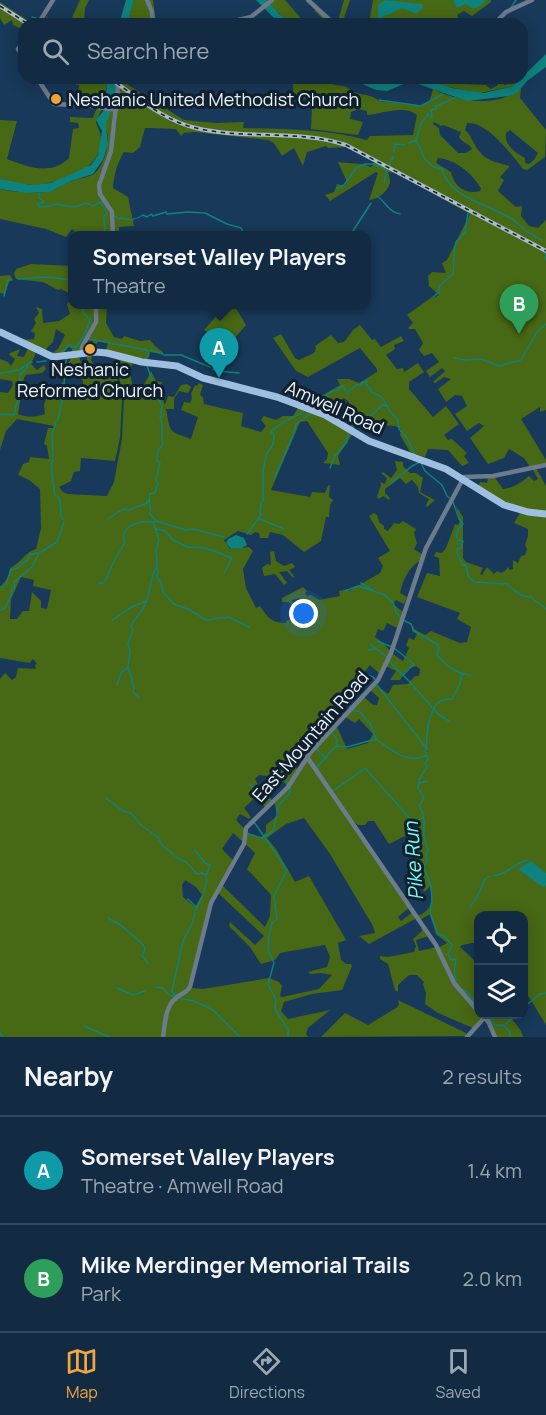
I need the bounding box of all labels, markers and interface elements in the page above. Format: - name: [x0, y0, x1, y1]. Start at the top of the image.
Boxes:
- search box: [18, 18, 528, 84]
- icon: search: [39, 35, 72, 68]
- text: Search here: [87, 36, 209, 66]
- place label: Neshanic United Methodist Church: [68, 87, 359, 111]
- marker: Neshanic United Methodist Church: [49, 92, 63, 106]
- popup: [68, 231, 371, 309]
- text: Somerset Valley Players: [93, 242, 346, 272]
- text: Theatre: [93, 272, 166, 299]
- pin: B: [500, 284, 538, 334]
- pin: A: [200, 328, 238, 378]
- marker: Neshanic Reformed Church: [83, 342, 97, 356]
- place label: Neshanic Reformed Church: [17, 357, 163, 402]
- street label: Amwell Road: [282, 375, 388, 439]
- your location: [289, 599, 318, 628]
- street label: East Mountain Road: [246, 665, 374, 807]
- water label: Pike Run: [397, 820, 429, 901]
- map controls: [474, 911, 528, 1019]
- button: locate: [474, 911, 528, 965]
- button: layers: [474, 965, 528, 1019]
- text: Nearby: [24, 1058, 113, 1094]
- text: 2 results: [442, 1063, 522, 1090]
- text: Somerset Valley Players: [81, 1142, 335, 1172]
- text: A: [37, 1157, 50, 1184]
- text: 1.4 km: [467, 1157, 522, 1184]
- text: Theatre · Amwell Road: [81, 1172, 284, 1199]
- text: Mike Merdinger Memorial Trails: [81, 1250, 410, 1280]
- text: B: [37, 1265, 50, 1292]
- text: 2.0 km: [462, 1265, 522, 1292]
- text: Park: [81, 1280, 121, 1307]
- tab: Map: [65, 1345, 98, 1403]
- tab: Directions: [229, 1345, 305, 1403]
- tab: Saved: [436, 1345, 481, 1403]

